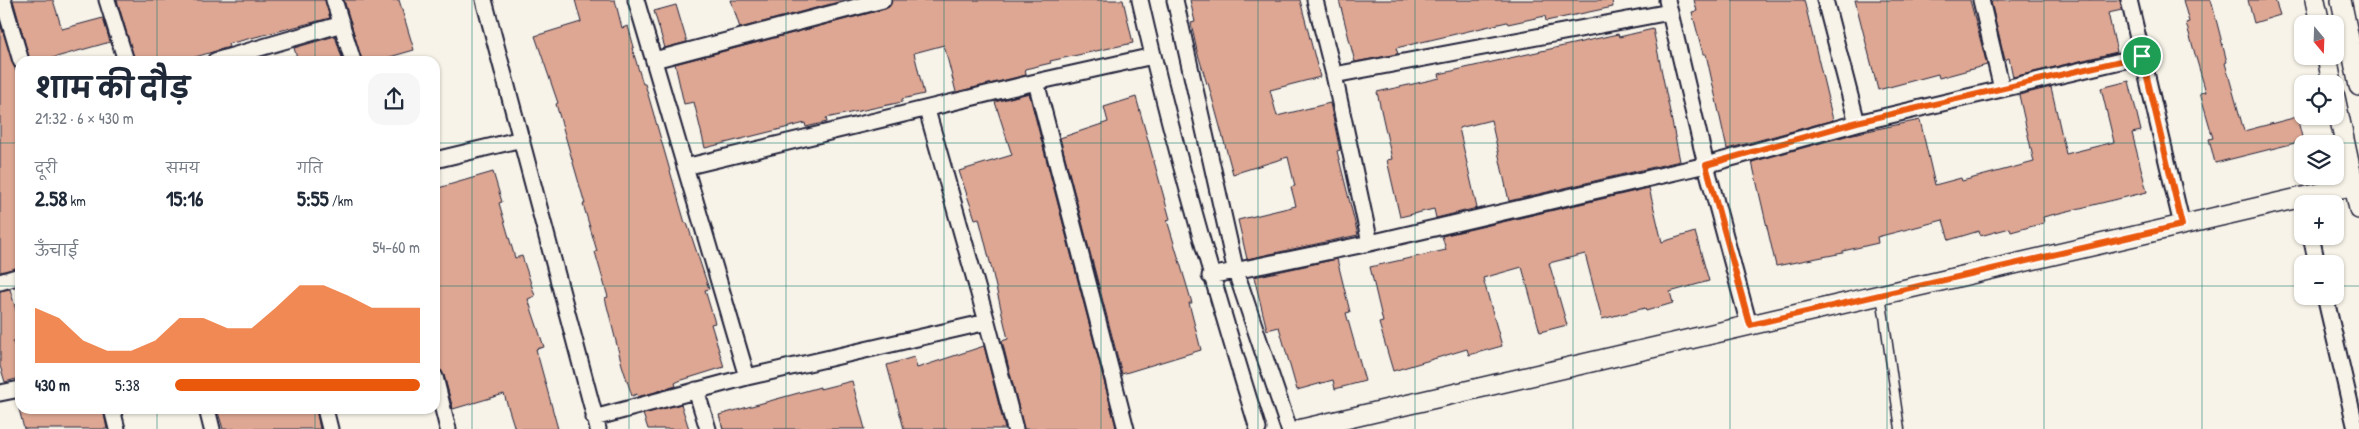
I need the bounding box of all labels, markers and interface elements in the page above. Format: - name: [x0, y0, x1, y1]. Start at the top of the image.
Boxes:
- north arrow: [2294, 15, 2344, 65]
- map controls: [2294, 15, 2344, 305]
- pin: [2121, 35, 2163, 77]
- icon: arrive: [2128, 42, 2156, 70]
- text: शाम की दौड़: [35, 69, 190, 107]
- button: share: [368, 73, 420, 125]
- button: locate: [2294, 75, 2344, 125]
- text: 21:32 · 6 × 430 m: [35, 107, 134, 129]
- button: layers: [2294, 135, 2344, 185]
- text: दूरी: [35, 158, 57, 177]
- text: समय: [166, 158, 199, 177]
- text: गति: [297, 158, 322, 177]
- text: 2.58: [35, 184, 67, 213]
- text: 15:16: [166, 184, 203, 213]
- text: 5:55: [297, 184, 329, 213]
- text: km: [67, 191, 86, 210]
- text: /km: [329, 191, 353, 210]
- button: +: [2294, 195, 2344, 245]
- text: 54–60 m: [372, 236, 420, 258]
- text: ऊँचाई: [35, 239, 78, 261]
- button: −: [2294, 255, 2344, 305]
- text: 430 m: [35, 374, 70, 396]
- text: 5:38: [115, 374, 140, 396]

